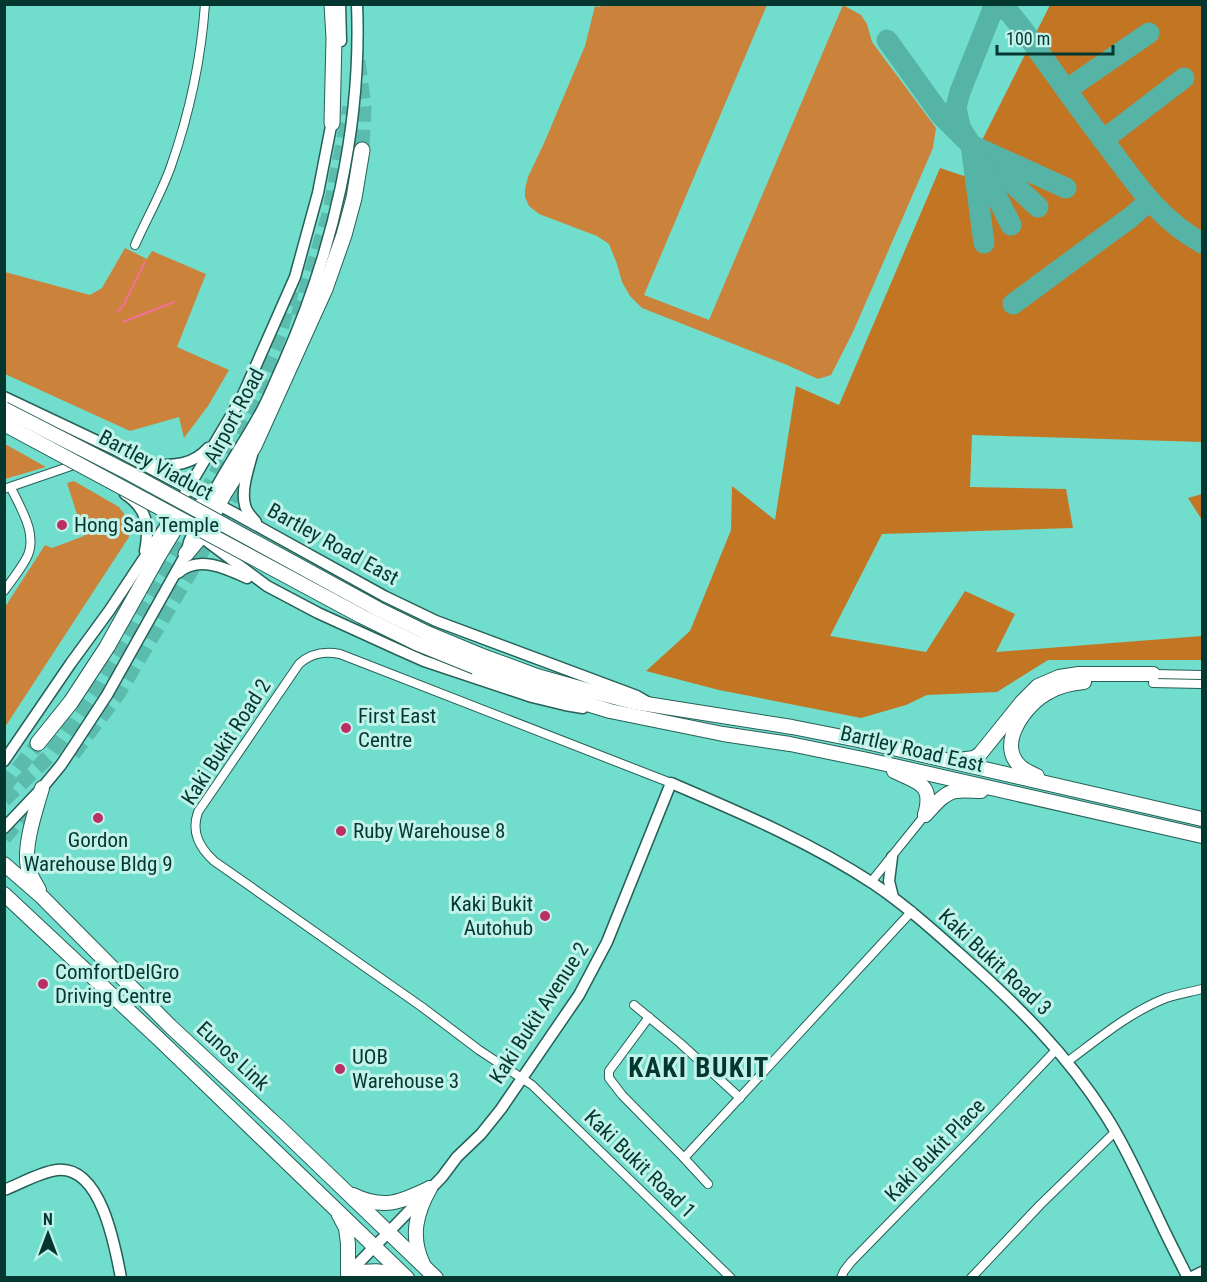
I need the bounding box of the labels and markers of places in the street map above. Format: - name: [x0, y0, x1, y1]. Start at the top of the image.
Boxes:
- place label: Hong San Temple: [74, 513, 219, 537]
- marker: Hong San Temple: [55, 518, 69, 532]
- place label: First East Centre: [358, 704, 436, 752]
- marker: First East Centre: [339, 721, 353, 735]
- marker: Gordon Warehouse Bldg 9: [91, 811, 105, 825]
- place label: Ruby Warehouse 8: [353, 819, 505, 843]
- marker: Ruby Warehouse 8: [334, 824, 348, 838]
- place label: Gordon Warehouse Bldg 9: [23, 828, 173, 876]
- place label: Kaki Bukit Autohub: [450, 892, 533, 940]
- marker: Kaki Bukit Autohub: [538, 909, 552, 923]
- place label: ComfortDelGro Driving Centre: [55, 960, 179, 1008]
- marker: ComfortDelGro Driving Centre: [36, 977, 50, 991]
- place label: UOB Warehouse 3: [352, 1045, 459, 1093]
- marker: UOB Warehouse 3: [333, 1062, 347, 1076]

